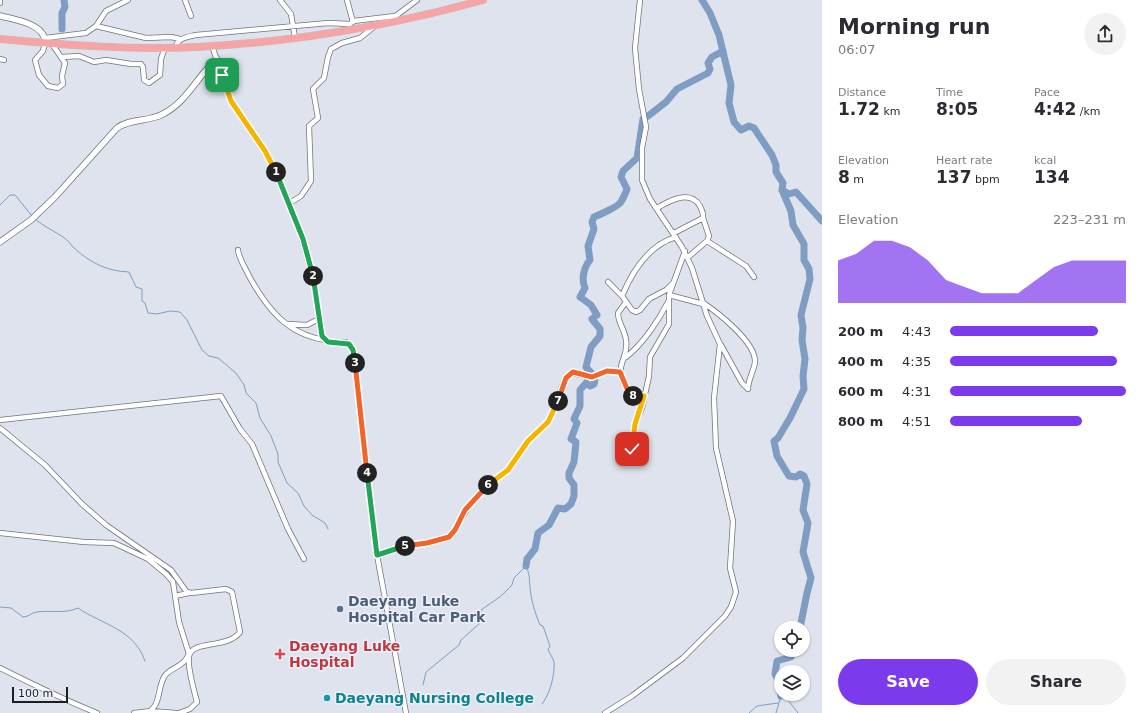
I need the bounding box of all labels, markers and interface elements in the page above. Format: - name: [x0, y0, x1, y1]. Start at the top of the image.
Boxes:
- button: share: [1084, 13, 1126, 55]
- text: Morning run: [838, 14, 990, 39]
- text: 06:07: [838, 42, 875, 57]
- pin: [205, 58, 239, 92]
- icon: arrive: [211, 64, 233, 86]
- text: Distance: [838, 86, 886, 99]
- text: Time: [936, 86, 963, 99]
- text: Pace: [1034, 86, 1060, 99]
- text: 1.72: [838, 99, 880, 119]
- text: 8:05: [936, 99, 978, 119]
- text: 4:42: [1034, 99, 1076, 119]
- text: km: [880, 105, 901, 118]
- text: /km: [1076, 105, 1101, 118]
- text: Elevation: [838, 154, 889, 167]
- text: Heart rate: [936, 154, 992, 167]
- text: kcal: [1034, 154, 1056, 167]
- pin: 1: [266, 162, 286, 182]
- text: 1: [272, 165, 280, 178]
- text: 8: [838, 167, 850, 187]
- text: 137: [936, 167, 972, 187]
- text: 134: [1034, 167, 1070, 187]
- text: m: [850, 173, 864, 186]
- text: bpm: [972, 173, 1000, 186]
- text: Elevation: [838, 212, 898, 227]
- text: 223–231 m: [1053, 212, 1126, 227]
- pin: 2: [303, 266, 323, 286]
- text: 2: [309, 269, 317, 282]
- text: 200 m: [838, 324, 883, 339]
- text: 4:43: [902, 324, 931, 339]
- pin: 3: [345, 353, 365, 373]
- text: 400 m: [838, 354, 883, 369]
- text: 4:35: [902, 354, 931, 369]
- text: 3: [351, 356, 359, 369]
- text: 600 m: [838, 384, 883, 399]
- text: 4:31: [902, 384, 931, 399]
- pin: 8: [623, 386, 643, 406]
- text: 8: [629, 389, 637, 402]
- pin: 7: [548, 391, 568, 411]
- text: 7: [554, 394, 562, 407]
- text: 800 m: [838, 414, 883, 429]
- text: 4:51: [902, 414, 931, 429]
- pin: [615, 432, 649, 466]
- icon: check: [621, 438, 643, 460]
- pin: 4: [357, 463, 377, 483]
- text: 4: [363, 466, 371, 479]
- pin: 6: [478, 475, 498, 495]
- text: 6: [484, 478, 492, 491]
- pin: 5: [395, 536, 415, 556]
- text: 5: [401, 539, 409, 552]
- place label: Daeyang Luke Hospital Car Park: [348, 593, 486, 625]
- marker: Daeyang Luke Hospital Car Park: [335, 604, 345, 614]
- map controls: [774, 621, 810, 701]
- button: locate: [774, 621, 810, 657]
- place label: Daeyang Luke Hospital: [289, 638, 400, 670]
- marker: Daeyang Luke Hospital: [274, 648, 286, 660]
- button: Save: [838, 659, 978, 705]
- button: Share: [986, 659, 1126, 705]
- button: layers: [774, 665, 810, 701]
- scale bar: [12, 685, 68, 704]
- text: 100 m: [18, 687, 53, 700]
- place label: Daeyang Nursing College: [335, 690, 534, 706]
- marker: Daeyang Nursing College: [322, 693, 332, 703]

